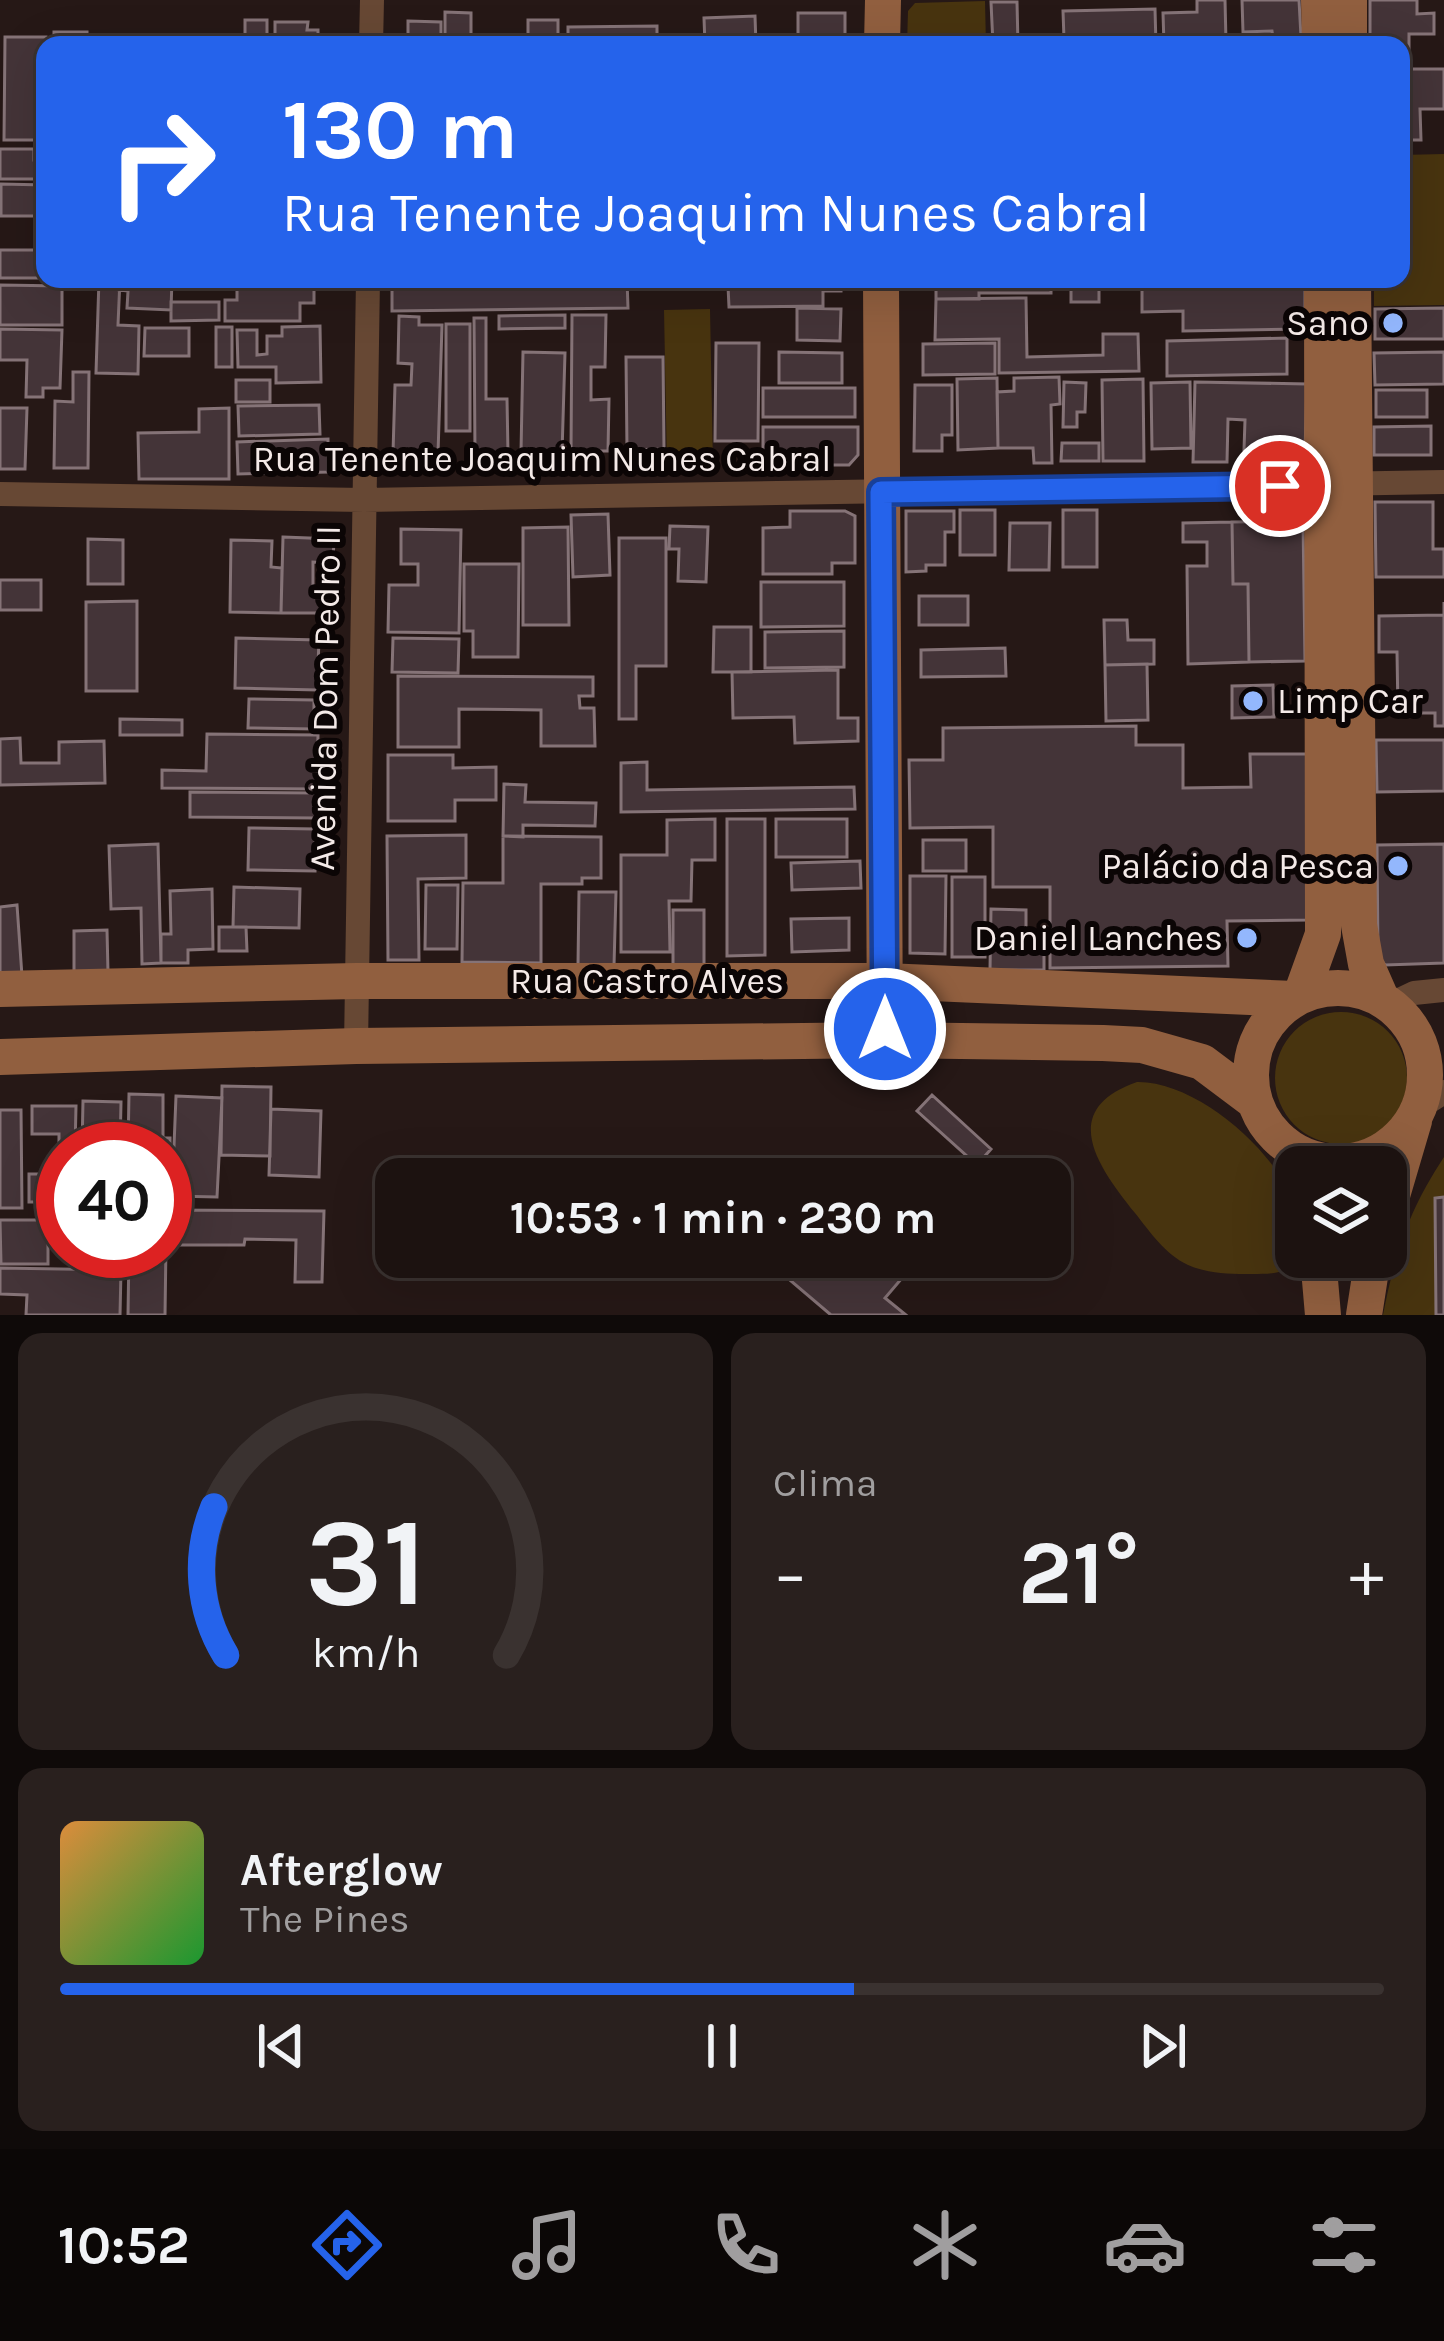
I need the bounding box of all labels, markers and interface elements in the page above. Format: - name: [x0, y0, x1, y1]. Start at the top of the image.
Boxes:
- text: 130 m: [282, 81, 518, 179]
- icon: right: [84, 84, 240, 240]
- text: Rua Tenente Joaquim Nunes Cabral: [282, 181, 1150, 245]
- place label: Sano: [1286, 302, 1369, 344]
- marker: Sano: [1380, 310, 1406, 336]
- pin: [1229, 435, 1331, 537]
- street label: Rua Tenente Joaquim Nunes Cabral: [253, 438, 831, 480]
- icon: arrive: [1247, 453, 1313, 519]
- street label: Avenida Dom Pedro II: [301, 525, 349, 871]
- place label: Limp Car: [1277, 680, 1424, 722]
- marker: Limp Car: [1240, 688, 1266, 714]
- place label: Palácio da Pesca: [1101, 845, 1374, 887]
- marker: Palácio da Pesca: [1385, 853, 1411, 879]
- place label: Daniel Lanches: [974, 917, 1223, 959]
- marker: Daniel Lanches: [1234, 925, 1260, 951]
- street label: Rua Castro Alves: [510, 960, 784, 1002]
- position arrow: [822, 966, 948, 1092]
- speed limit sign: 40: [36, 1122, 192, 1278]
- map controls: [1275, 1146, 1407, 1278]
- button: layers: [1275, 1146, 1407, 1278]
- text: 10:53 · 1 min · 230 m: [510, 1192, 936, 1244]
- text: Clima: [773, 1460, 877, 1506]
- text: 31: [304, 1490, 427, 1635]
- text: 21°: [1018, 1520, 1139, 1626]
- text: −: [773, 1535, 808, 1613]
- text: +: [1349, 1535, 1384, 1613]
- text: km/h: [311, 1627, 420, 1677]
- text: Afterglow: [240, 1844, 443, 1896]
- text: The Pines: [240, 1896, 410, 1942]
- icon: previous: [248, 2013, 314, 2079]
- icon: pause: [689, 2013, 755, 2079]
- icon: next: [1130, 2013, 1196, 2079]
- icon: directions: [305, 2203, 389, 2287]
- icon: music: [505, 2203, 589, 2287]
- icon: phone: [704, 2203, 788, 2287]
- icon: climate: [903, 2203, 987, 2287]
- icon: car: [1103, 2203, 1187, 2287]
- icon: filters: [1302, 2203, 1386, 2287]
- text: 10:52: [58, 2213, 190, 2277]

